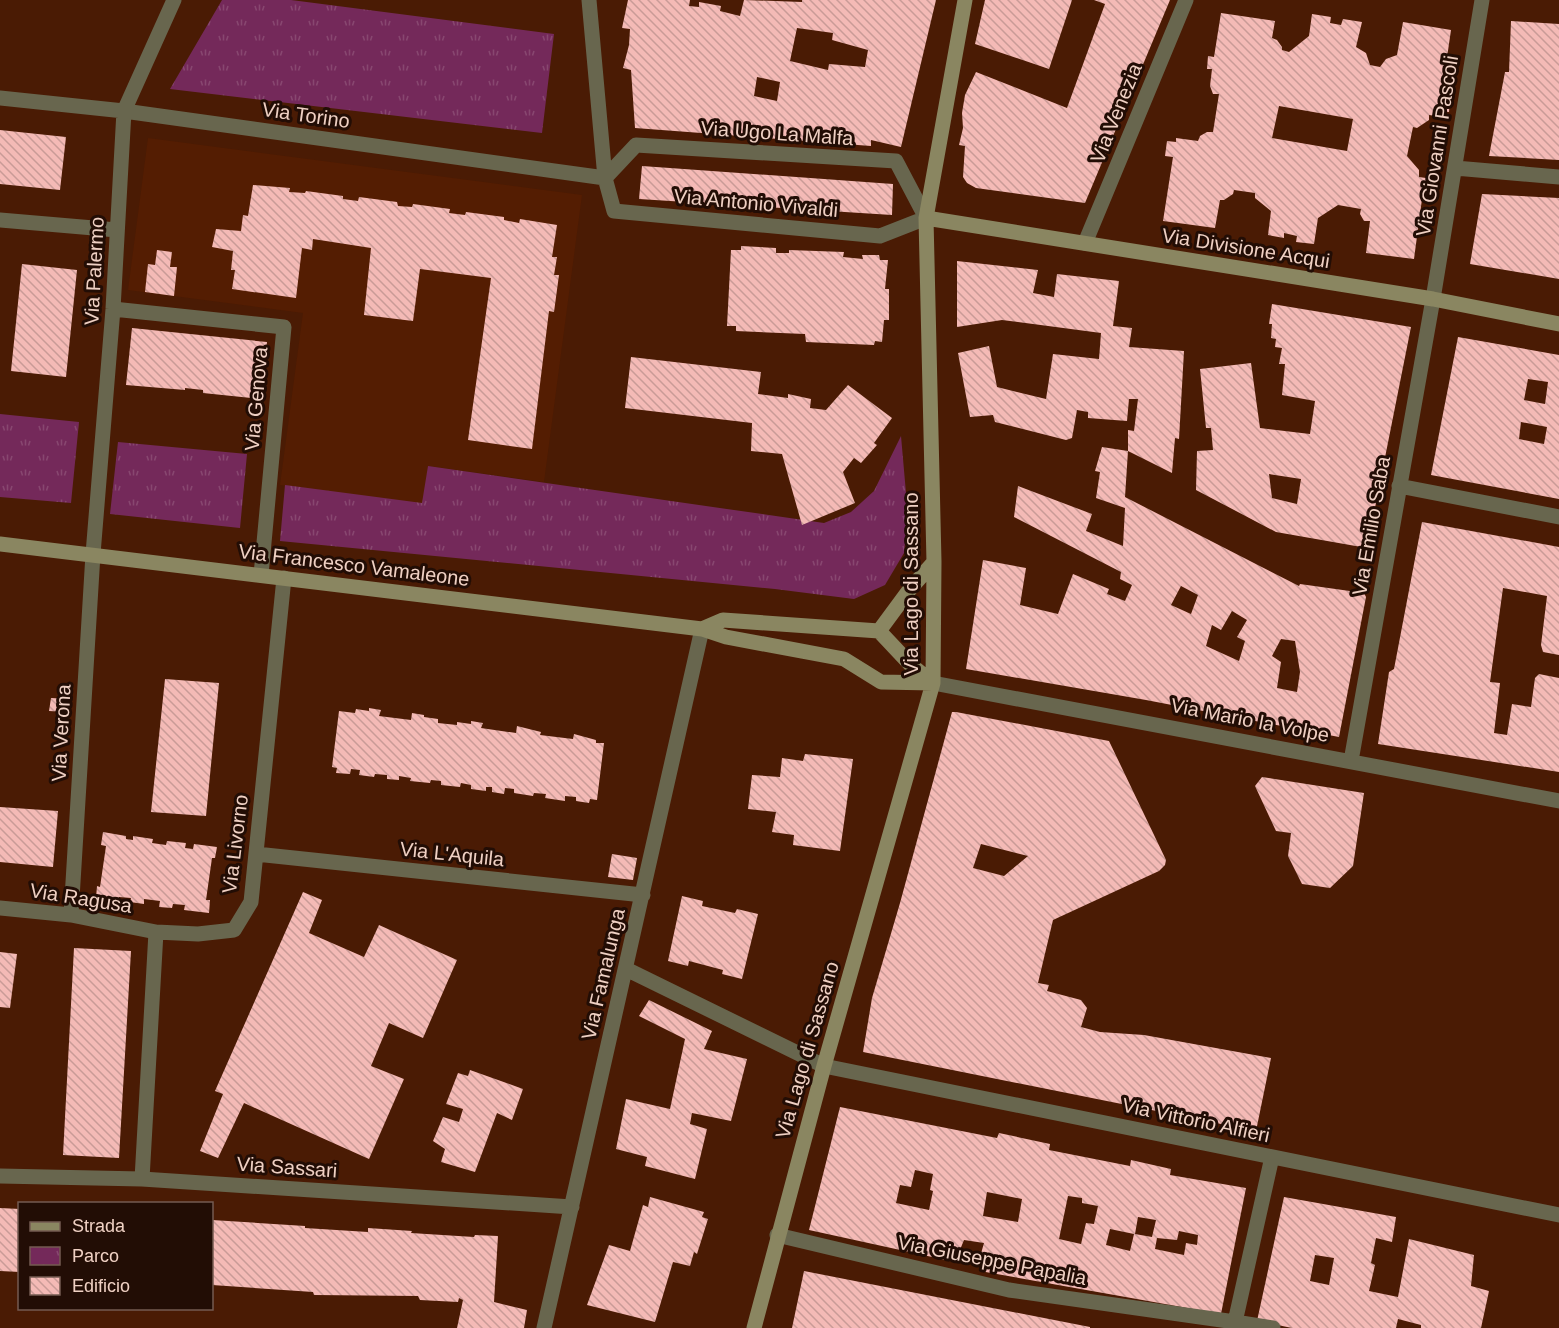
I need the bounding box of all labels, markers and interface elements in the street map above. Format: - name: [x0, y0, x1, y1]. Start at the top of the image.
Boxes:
- street label: Via Giovanni Pascoli: [1412, 54, 1462, 238]
- street label: Via Venezia: [1086, 59, 1146, 166]
- street label: Via Torino: [261, 98, 351, 132]
- street label: Via Ugo La Malfa: [700, 117, 855, 149]
- street label: Via Antonio Vivaldi: [673, 185, 839, 221]
- street label: Via Palermo: [80, 216, 108, 326]
- street label: Via Divisione Acqui: [1160, 224, 1332, 272]
- street label: Via Genova: [241, 345, 272, 452]
- street label: Via Emilio Saba: [1348, 454, 1394, 597]
- street label: Via Lago di Sassano: [900, 492, 922, 676]
- street label: Via Francesco Vamaleone: [237, 540, 471, 590]
- street label: Via Verona: [47, 683, 75, 782]
- street label: Via Mario la Volpe: [1169, 694, 1331, 746]
- street label: Via Livorno: [218, 793, 252, 895]
- street label: Via L'Aquila: [399, 838, 506, 871]
- street label: Via Ragusa: [28, 879, 134, 917]
- street label: Via Famalunga: [577, 905, 629, 1042]
- street label: Via Lago di Sassano: [771, 959, 843, 1141]
- street label: Via Vittorio Alfieri: [1120, 1094, 1272, 1146]
- street label: Via Sassari: [236, 1153, 338, 1181]
- legend: [18, 1202, 213, 1310]
- text: Strada: [72, 1216, 126, 1236]
- street label: Via Giuseppe Papalia: [896, 1231, 1089, 1289]
- text: Parco: [72, 1246, 119, 1266]
- text: Edificio: [72, 1276, 130, 1296]

